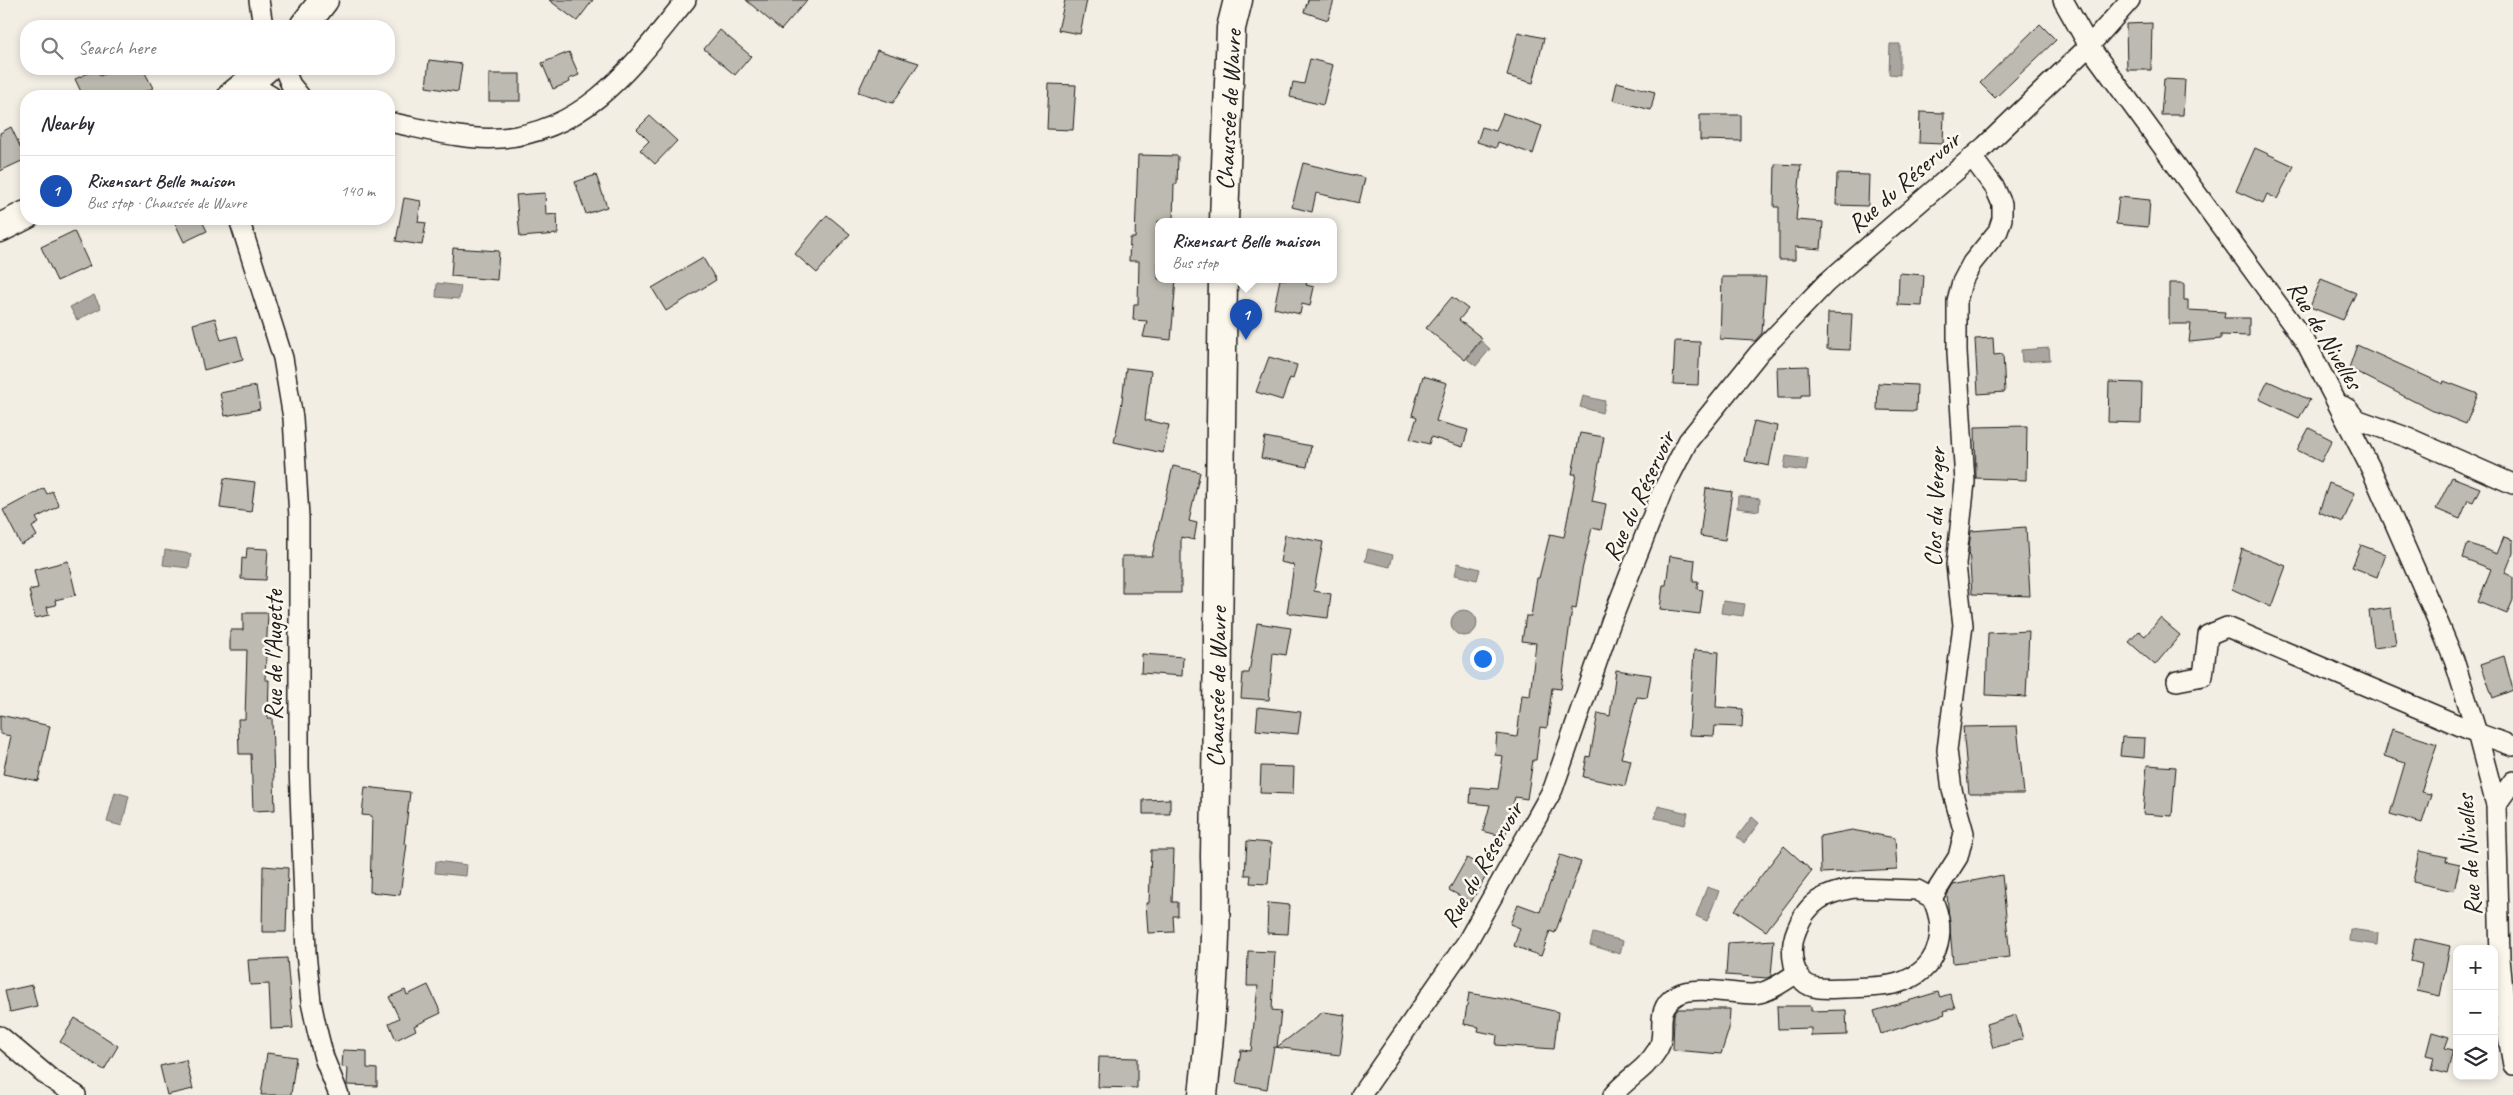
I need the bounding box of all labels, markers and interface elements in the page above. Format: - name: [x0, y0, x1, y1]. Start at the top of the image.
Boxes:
- search box: [20, 20, 395, 75]
- street label: Chaussée de Wavre: [1209, 27, 1249, 191]
- icon: search: [38, 34, 66, 62]
- text: Search here: [78, 36, 155, 60]
- text: Nearby: [40, 110, 93, 136]
- street label: Rue du Réservoir: [1841, 122, 1969, 240]
- text: Rixensart Belle maison: [87, 169, 235, 193]
- text: 1: [52, 181, 60, 201]
- text: 140 m: [341, 181, 375, 201]
- text: Bus stop · Chaussée de Wavre: [87, 193, 247, 213]
- popup: [1155, 218, 1337, 283]
- text: Rixensart Belle maison: [1172, 229, 1320, 253]
- text: Bus stop: [1172, 253, 1218, 273]
- street label: Rue de Nivelles: [2280, 275, 2371, 398]
- pin: 1: [1230, 299, 1262, 340]
- street label: Rue du Réservoir: [1595, 423, 1684, 566]
- street label: Clos du Verger: [1917, 445, 1953, 567]
- street label: Rue de l'Augette: [258, 588, 290, 720]
- street label: Chaussée de Wavre: [1200, 605, 1234, 768]
- your location: [1470, 646, 1496, 672]
- street label: Rue de Nivelles: [2449, 791, 2489, 917]
- street label: Rue du Réservoir: [1433, 794, 1532, 933]
- map controls: [2453, 945, 2498, 1080]
- button: +: [2453, 945, 2498, 990]
- button: −: [2453, 990, 2498, 1035]
- button: layers: [2453, 1035, 2498, 1080]

